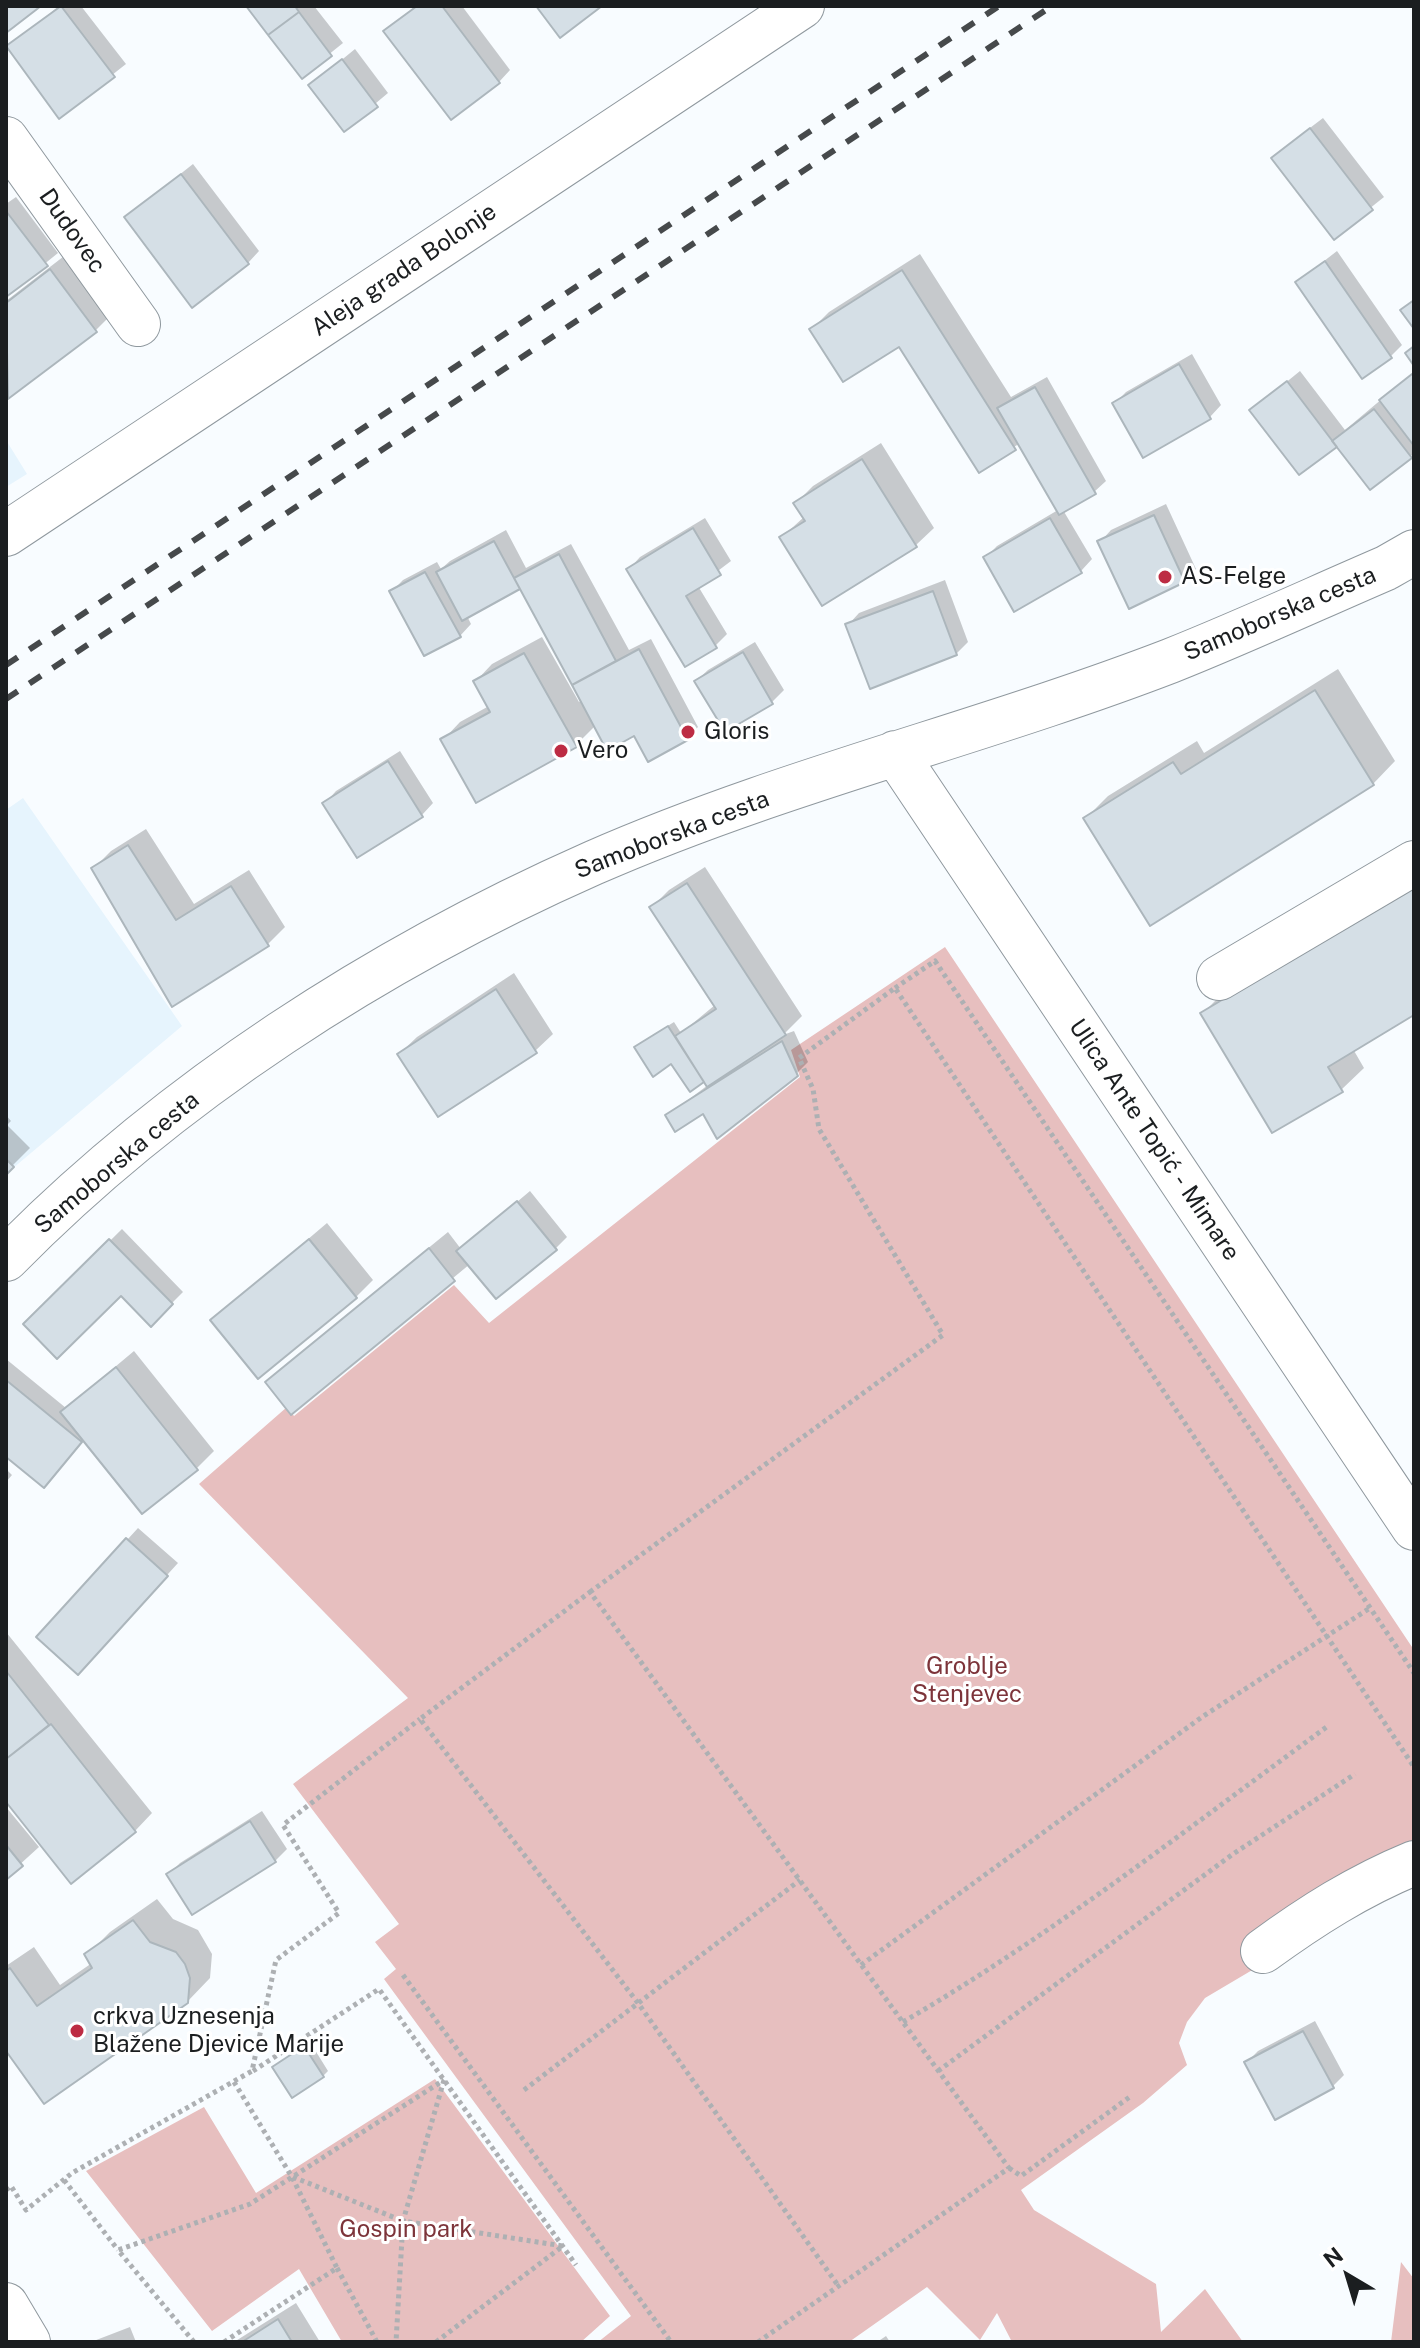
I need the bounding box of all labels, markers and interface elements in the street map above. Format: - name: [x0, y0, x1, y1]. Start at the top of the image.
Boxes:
- street label: Dudovec: [32, 183, 112, 279]
- street label: Aleja grada Bolonje: [306, 197, 502, 343]
- street label: Samoborska cesta: [1180, 560, 1380, 668]
- place label: AS-Felge: [1181, 563, 1286, 591]
- marker: AS-Felge: [1156, 568, 1174, 586]
- place label: Gloris: [704, 718, 769, 746]
- marker: Gloris: [679, 723, 697, 741]
- place label: Vero: [577, 737, 628, 765]
- marker: Vero: [552, 742, 570, 760]
- street label: Samoborska cesta: [571, 785, 773, 885]
- street label: Ulica Ante Topić - Mimare: [1062, 1014, 1246, 1266]
- street label: Samoborska cesta: [29, 1086, 205, 1240]
- park label: Groblje Stenjevec: [912, 1653, 1022, 1709]
- place label: crkva Uznesenja Blažene Djevice Marije: [93, 2003, 344, 2059]
- marker: crkva Uznesenja Blažene Djevice Marije: [68, 2022, 86, 2040]
- park label: Gospin park: [339, 2216, 473, 2244]
- north arrow: [1308, 2236, 1388, 2316]
- text: N: [1318, 2242, 1348, 2273]

